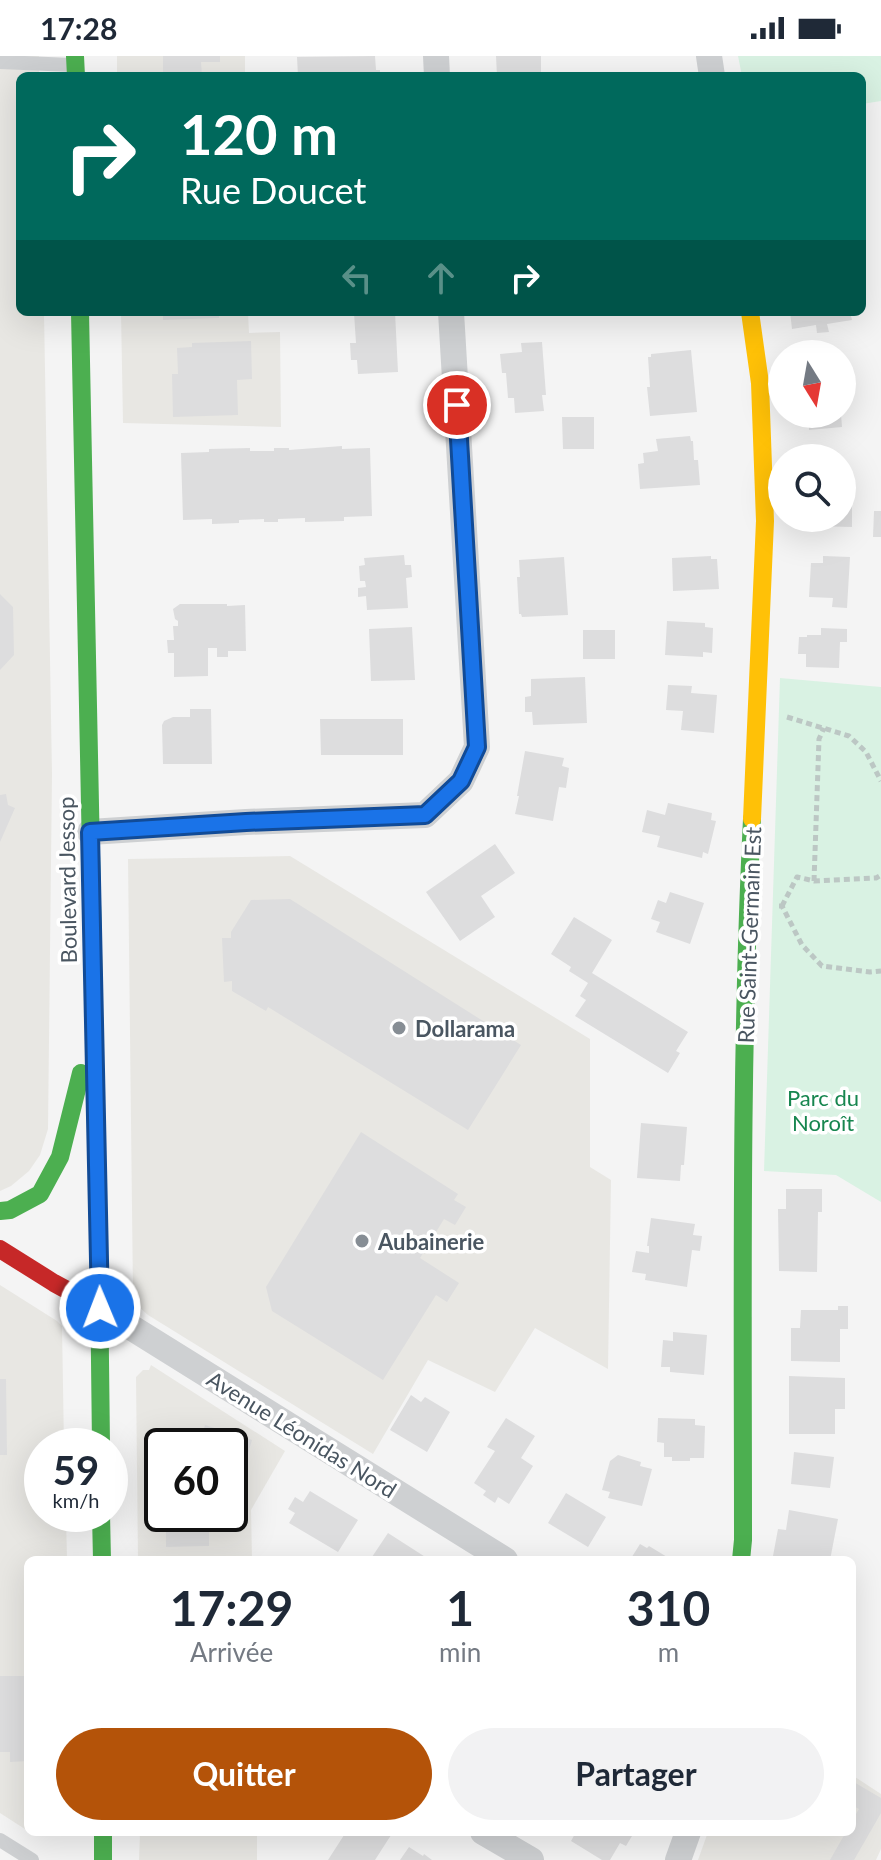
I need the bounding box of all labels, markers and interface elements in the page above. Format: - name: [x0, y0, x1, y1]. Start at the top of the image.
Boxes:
- text: 17:28: [40, 10, 117, 46]
- text: 120 m: [180, 100, 338, 167]
- icon: right: [48, 104, 152, 208]
- text: Rue Doucet: [180, 168, 366, 212]
- icon: left: [335, 256, 379, 300]
- icon: ahead: [419, 256, 463, 300]
- icon: right: [503, 256, 547, 300]
- north arrow: [768, 340, 856, 428]
- map controls: [768, 340, 856, 532]
- pin: [423, 371, 491, 439]
- icon: arrive: [435, 383, 479, 427]
- button: search: [768, 444, 856, 532]
- street label: Boulevard Jessop: [52, 796, 82, 964]
- street label: Rue Saint-Germain Est: [732, 826, 766, 1044]
- place label: Dollarama: [415, 1015, 515, 1042]
- marker: Dollarama: [390, 1019, 408, 1037]
- park label: Parc du Noroît: [787, 1084, 859, 1136]
- place label: Aubainerie: [377, 1228, 485, 1255]
- marker: Aubainerie: [353, 1232, 371, 1250]
- position arrow: [58, 1266, 142, 1350]
- street label: Avenue Léonidas Nord: [202, 1365, 402, 1503]
- speed limit sign: 60: [144, 1428, 248, 1532]
- text: 59: [53, 1446, 99, 1494]
- text: km/h: [53, 1488, 99, 1512]
- text: 17:29: [170, 1579, 293, 1636]
- text: 1: [446, 1579, 474, 1636]
- text: 310: [627, 1579, 710, 1636]
- text: Arrivée: [190, 1636, 273, 1668]
- text: min: [439, 1636, 481, 1668]
- text: m: [658, 1636, 679, 1668]
- button: Quitter: [56, 1728, 432, 1820]
- button: Partager: [448, 1728, 824, 1820]

